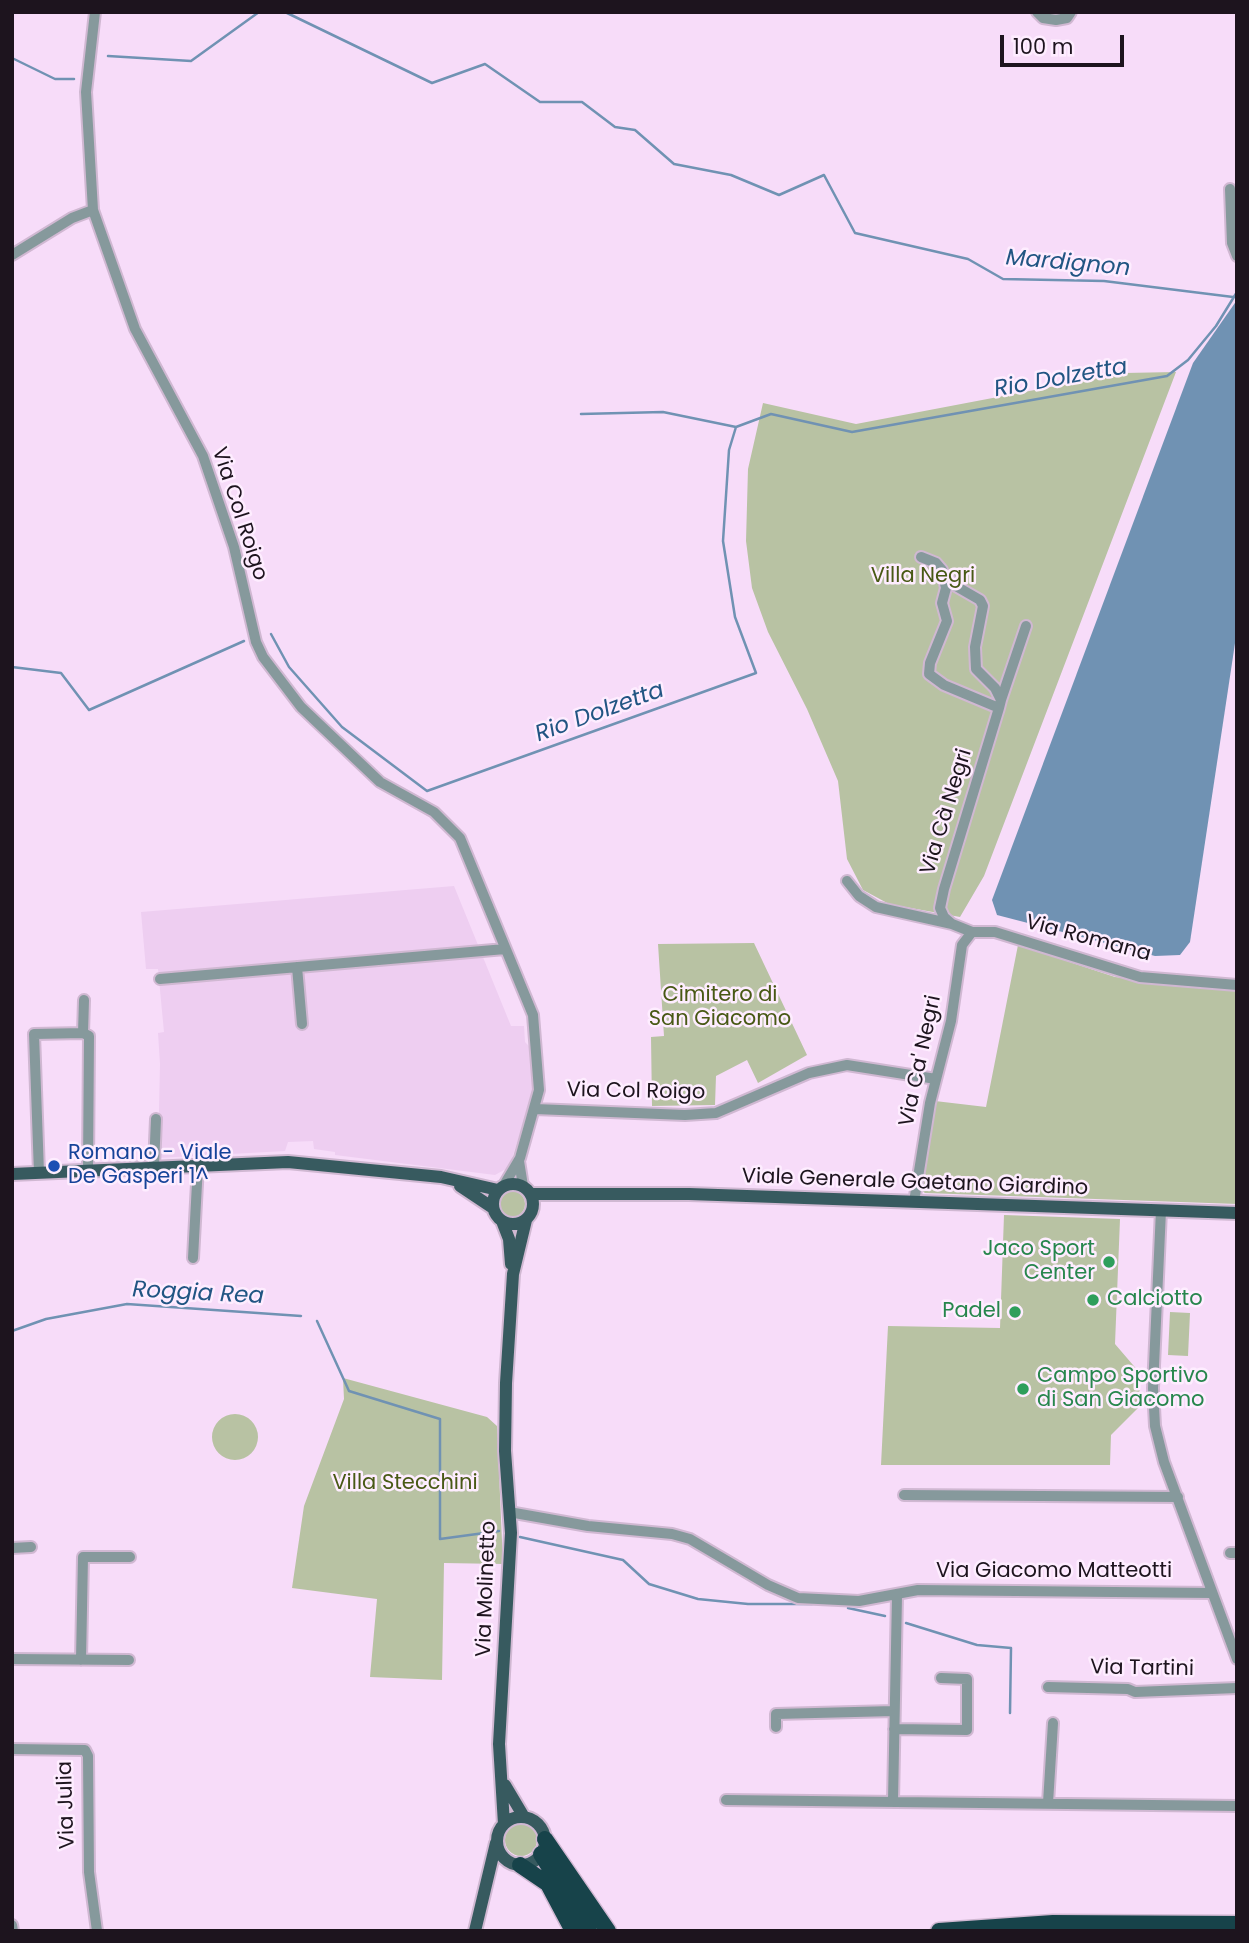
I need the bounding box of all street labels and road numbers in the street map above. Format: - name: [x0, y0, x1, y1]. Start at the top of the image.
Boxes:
- street label: Via Col Roigo: [206, 444, 272, 584]
- street label: Via Cà Negri: [916, 746, 978, 878]
- street label: Via Romana: [1023, 910, 1153, 968]
- street label: Via Ca' Negri: [895, 993, 947, 1129]
- street label: Via Col Roigo: [566, 1078, 706, 1106]
- street label: Viale Generale Gaetano Giardino: [741, 1164, 1089, 1202]
- street label: Via Molinetto: [472, 1520, 502, 1658]
- street label: Via Giacomo Matteotti: [936, 1559, 1172, 1585]
- street label: Via Tartini: [1090, 1655, 1194, 1683]
- street label: Via Julia: [53, 1760, 81, 1850]

